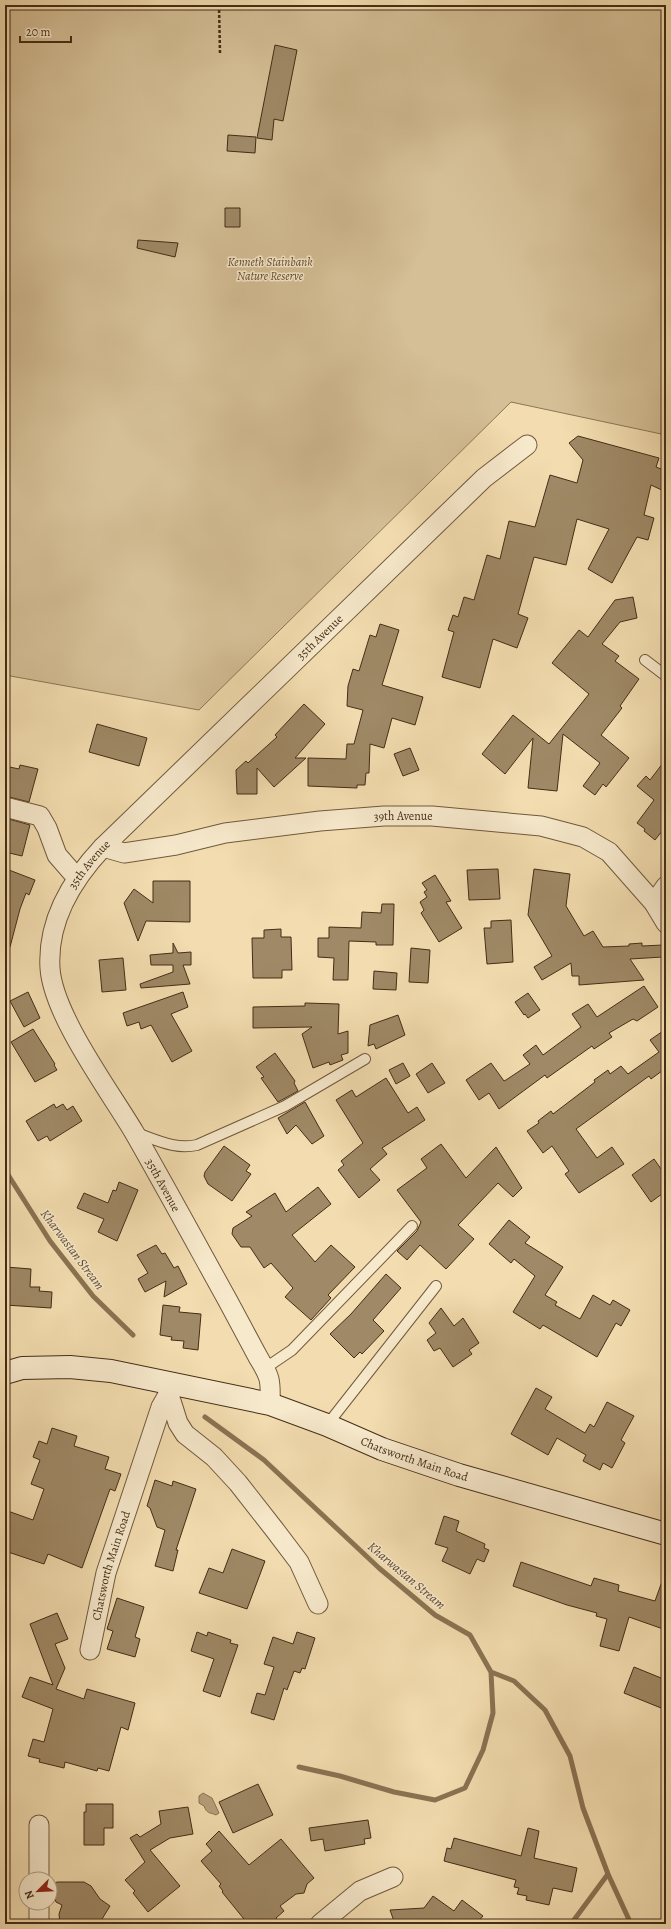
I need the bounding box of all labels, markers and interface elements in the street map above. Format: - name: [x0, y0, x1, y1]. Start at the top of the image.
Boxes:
- scale bar: [20, 18, 71, 44]
- text: 20 m: [26, 24, 50, 40]
- park label: Kenneth Stainbank Nature Reserve: [228, 254, 313, 284]
- street label: 35th Avenue: [293, 611, 346, 663]
- street label: 39th Avenue: [373, 808, 433, 825]
- street label: 35th Avenue: [65, 836, 114, 892]
- street label: 35th Avenue: [142, 1155, 184, 1215]
- water label: Kharwastan Stream: [37, 1206, 109, 1293]
- street label: Chatsworth Main Road: [358, 1433, 471, 1485]
- street label: Chatsworth Main Road: [88, 1508, 134, 1622]
- water label: Kharwastan Stream: [364, 1538, 449, 1613]
- north arrow: [18, 1871, 58, 1911]
- text: N: [21, 1888, 38, 1902]

